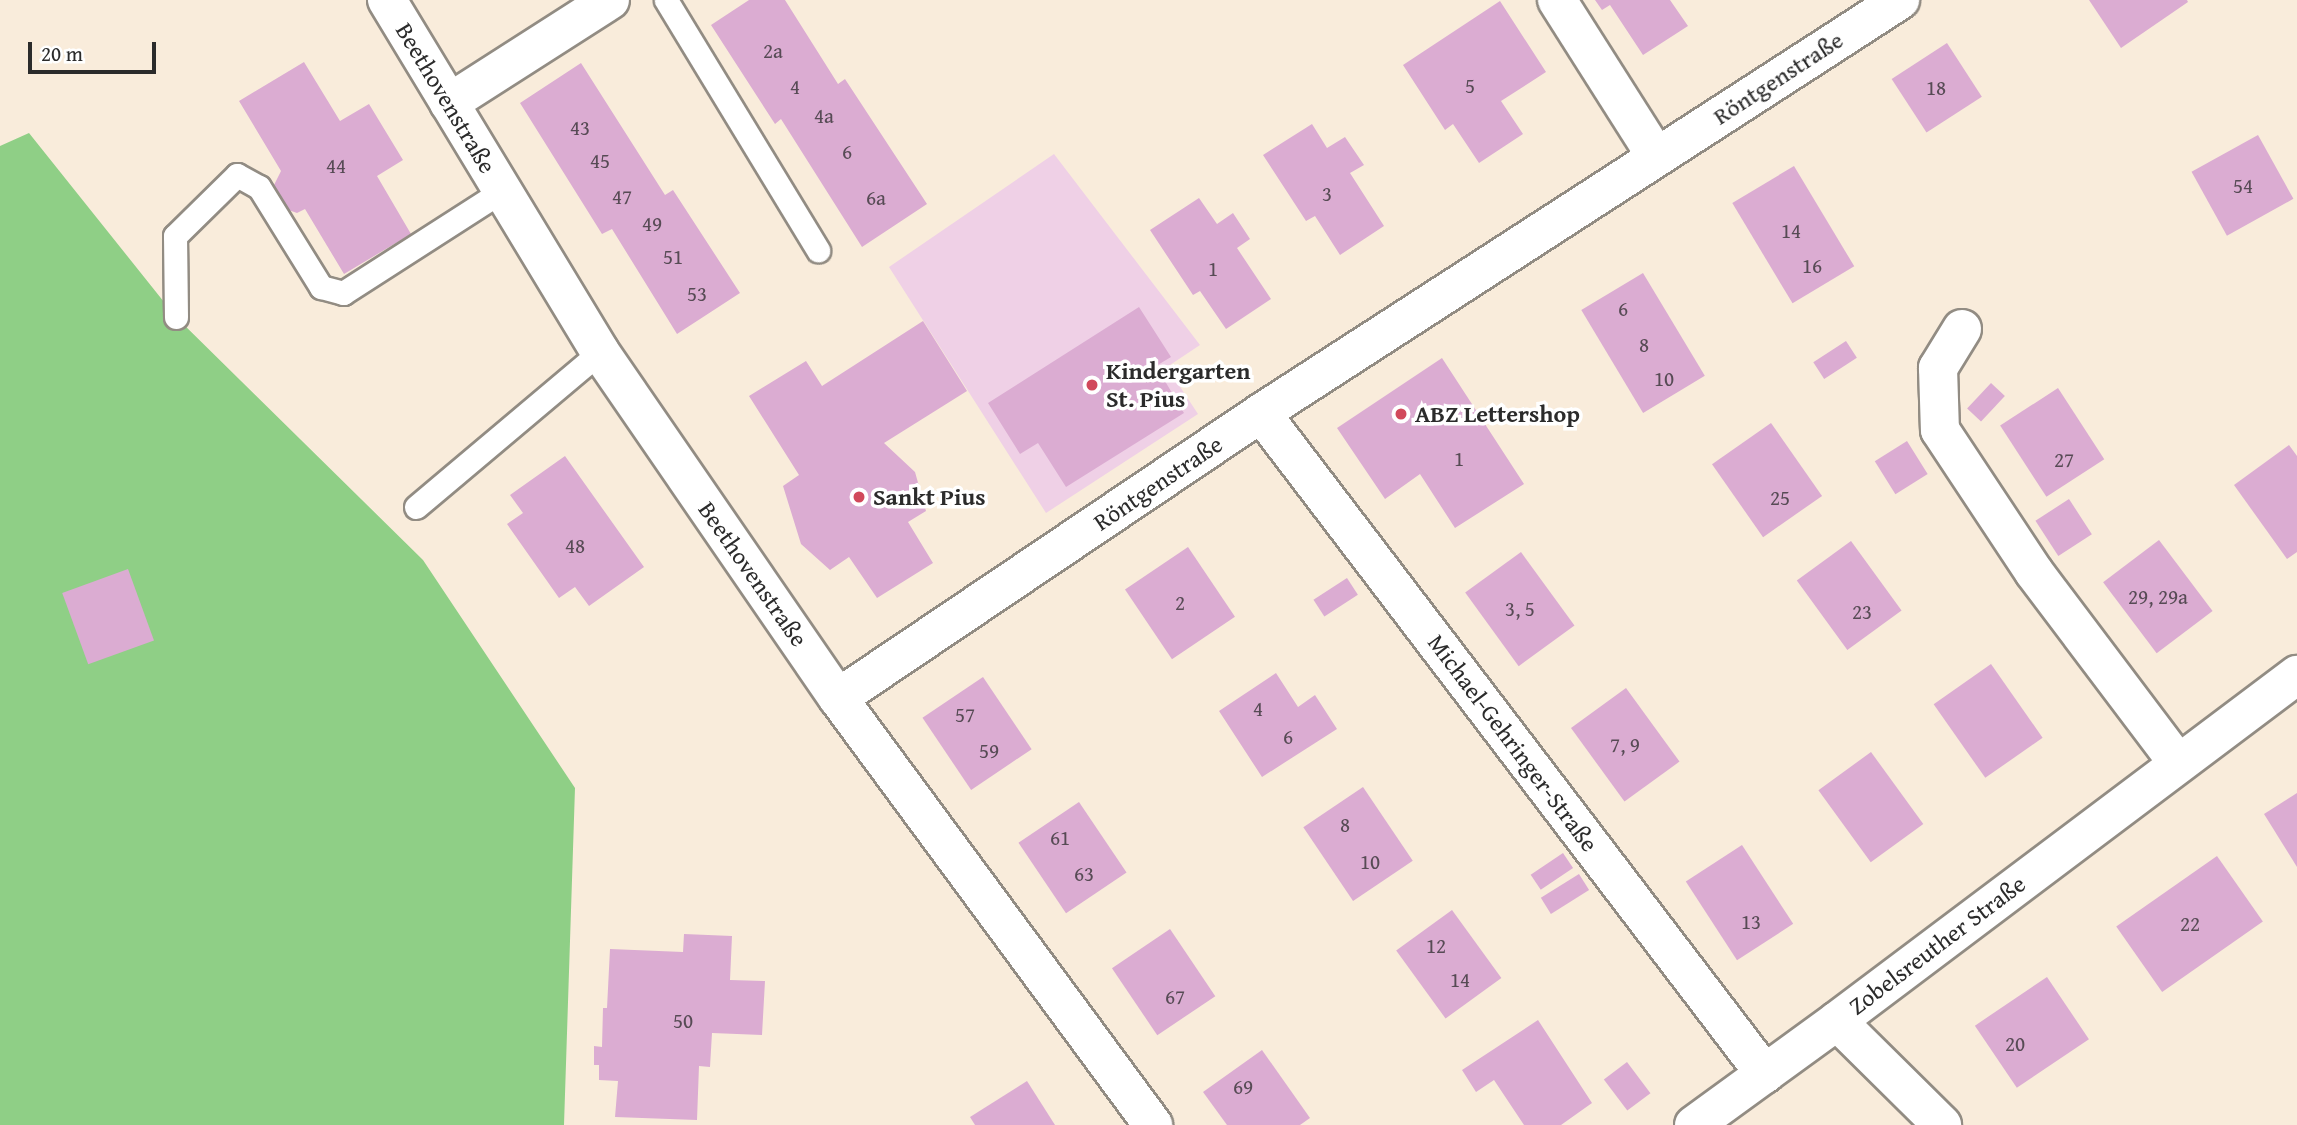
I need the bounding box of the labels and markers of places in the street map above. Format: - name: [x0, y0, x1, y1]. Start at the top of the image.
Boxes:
- place label: Kindergarten St. Pius: [1106, 357, 1250, 413]
- marker: Kindergarten St. Pius: [1084, 377, 1100, 393]
- place label: ABZ Lettershop: [1415, 400, 1580, 428]
- marker: ABZ Lettershop: [1393, 406, 1409, 422]
- place label: Sankt Pius: [873, 483, 986, 511]
- marker: Sankt Pius: [851, 489, 867, 505]

